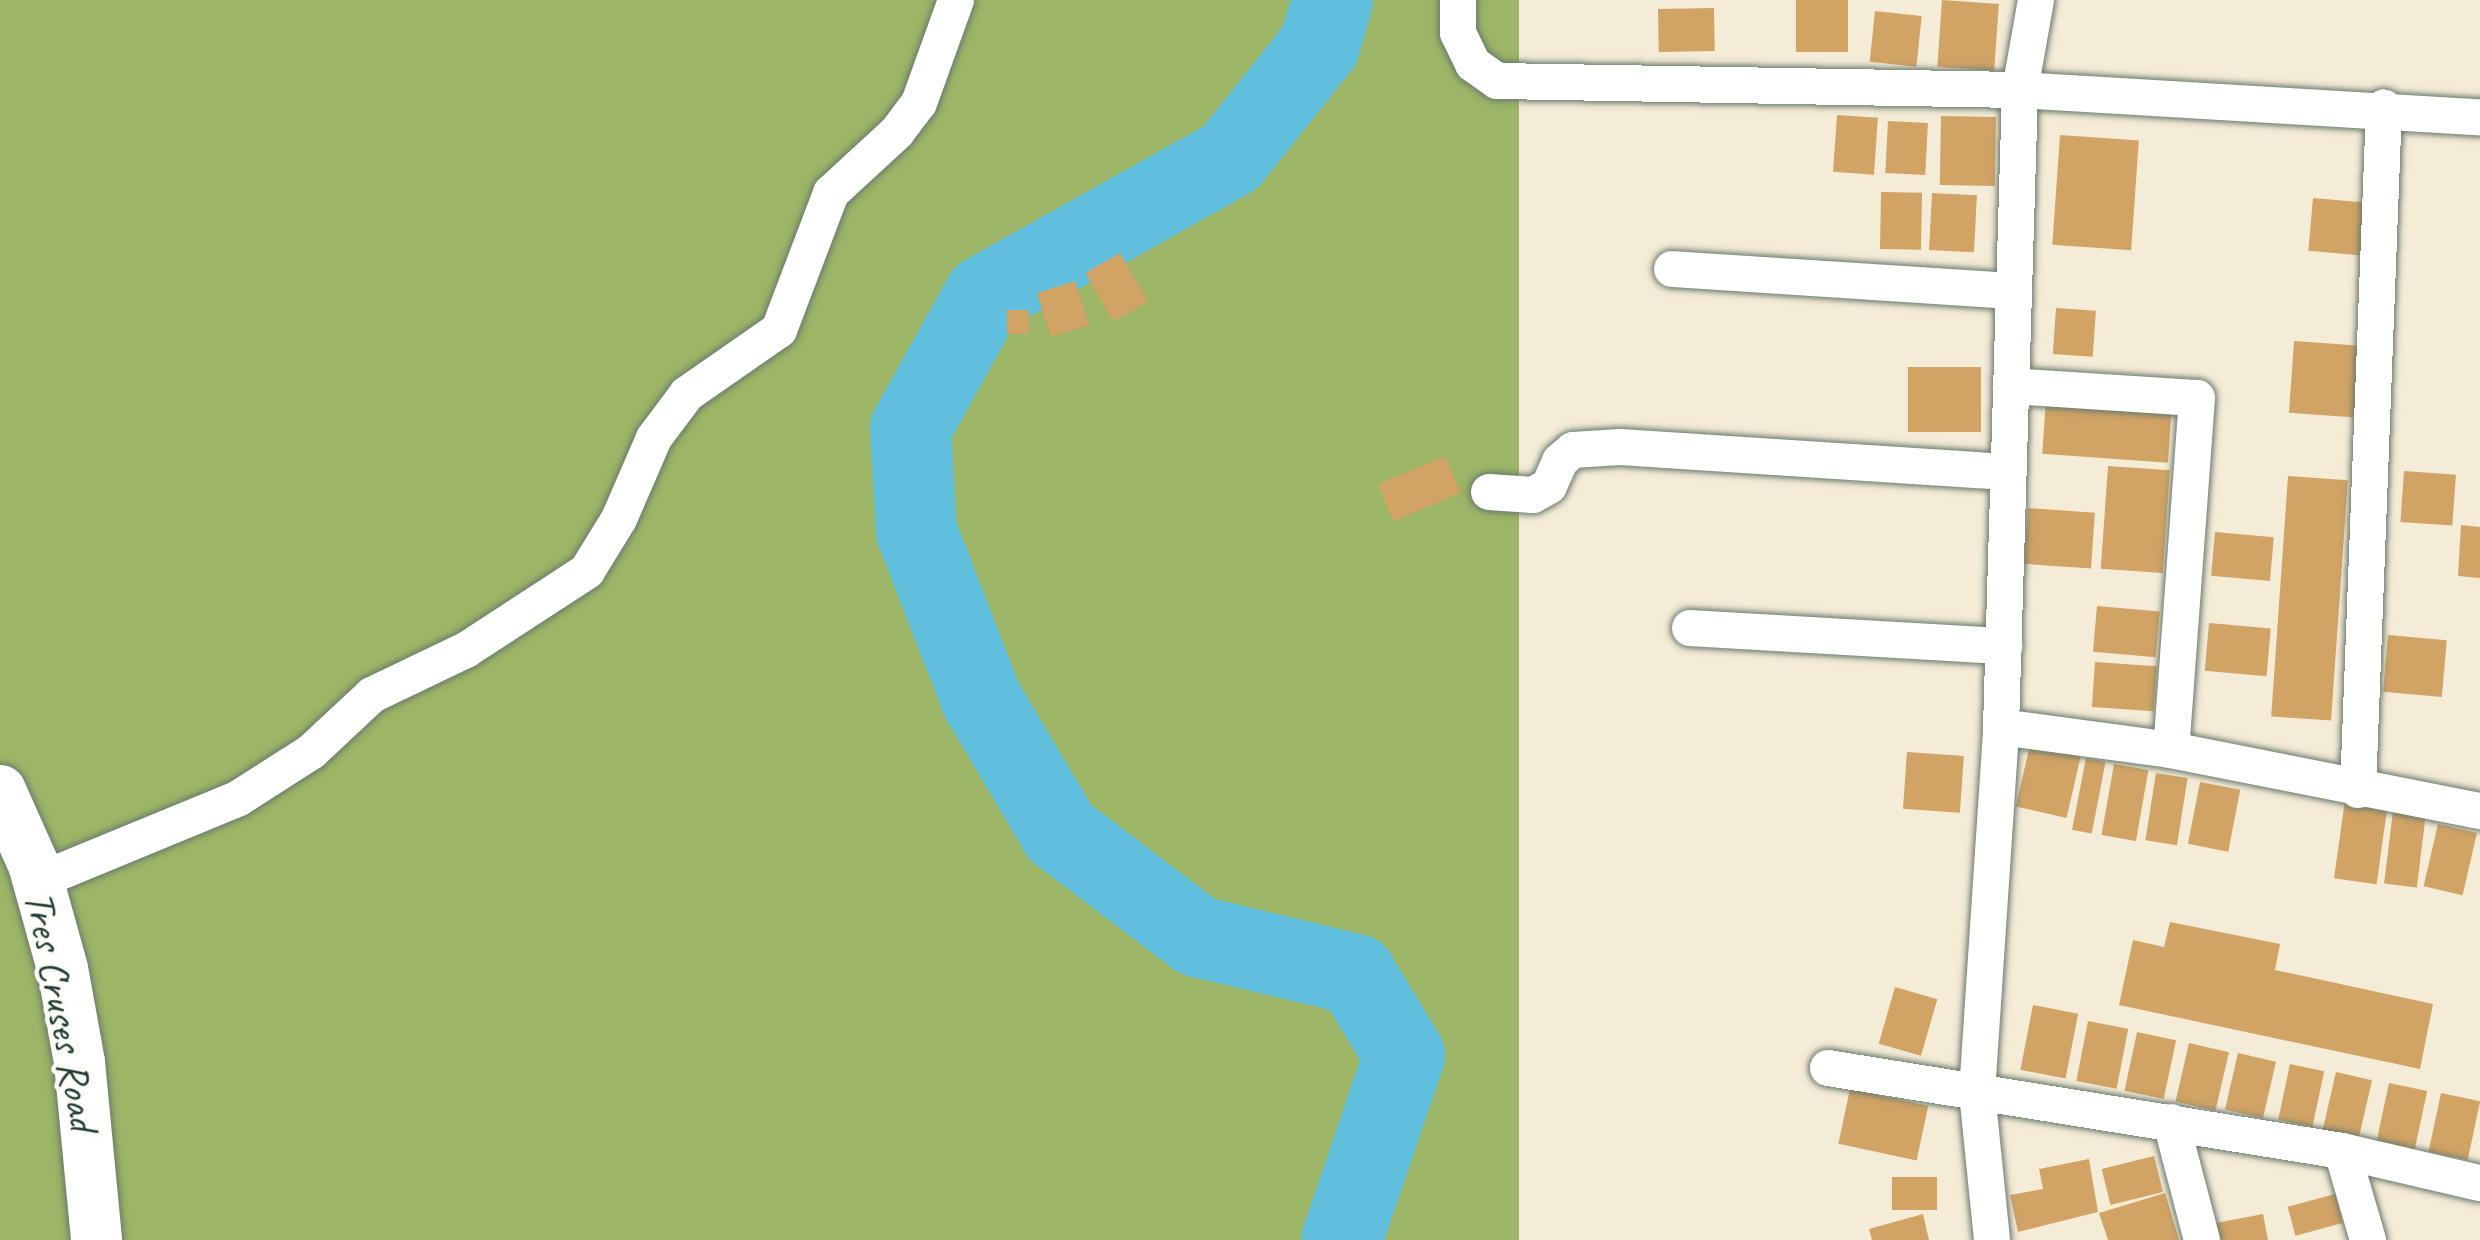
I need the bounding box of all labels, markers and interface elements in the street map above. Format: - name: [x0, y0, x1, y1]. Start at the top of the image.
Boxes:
- street label: Tres Cruses Road: [13, 887, 109, 1135]

